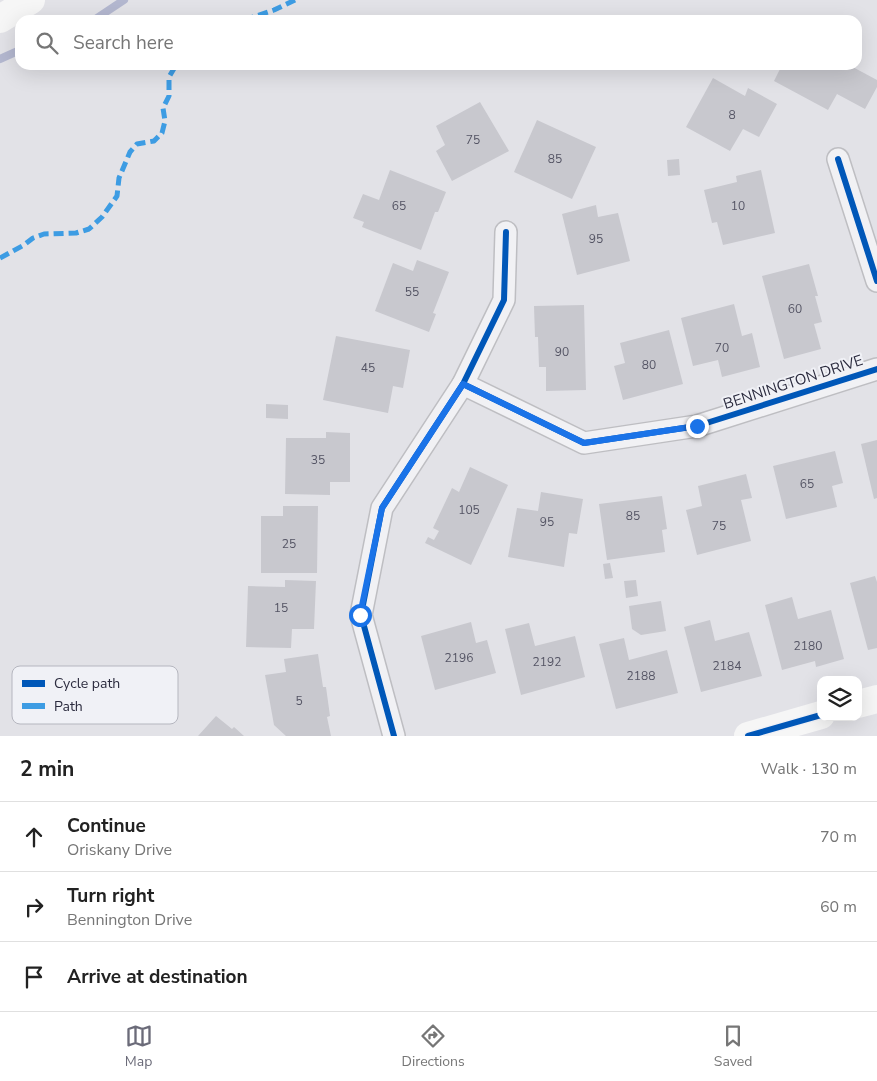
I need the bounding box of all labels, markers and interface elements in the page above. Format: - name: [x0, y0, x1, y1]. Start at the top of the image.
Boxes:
- search box: [15, 15, 862, 70]
- icon: search: [33, 29, 61, 57]
- text: Search here: [73, 30, 174, 56]
- house number: 8: [728, 107, 736, 123]
- house number: 75: [466, 132, 480, 148]
- house number: 85: [548, 151, 562, 167]
- house number: 65: [392, 198, 406, 214]
- house number: 10: [731, 198, 745, 214]
- house number: 95: [589, 231, 603, 247]
- house number: 55: [405, 284, 419, 300]
- house number: 60: [788, 301, 802, 317]
- house number: 70: [715, 340, 729, 356]
- house number: 90: [555, 344, 569, 360]
- street label: BENNINGTON DRIVE: [721, 350, 865, 414]
- house number: 80: [642, 357, 656, 373]
- house number: 45: [361, 360, 375, 376]
- route end: [686, 415, 709, 438]
- house number: 35: [311, 452, 325, 468]
- house number: 65: [800, 476, 814, 492]
- house number: 105: [458, 502, 480, 518]
- house number: 85: [626, 508, 640, 524]
- house number: 95: [540, 514, 554, 530]
- house number: 75: [712, 518, 726, 534]
- house number: 25: [282, 536, 296, 552]
- house number: 15: [274, 600, 288, 616]
- route start: [349, 604, 372, 627]
- house number: 2180: [794, 638, 822, 654]
- house number: 2196: [445, 650, 473, 666]
- house number: 2192: [533, 654, 561, 670]
- house number: 2184: [713, 658, 741, 674]
- legend: [12, 666, 178, 724]
- house number: 2188: [627, 668, 655, 684]
- text: Cycle path: [54, 674, 120, 693]
- map controls: [817, 676, 862, 721]
- button: layers: [817, 676, 862, 721]
- house number: 5: [295, 693, 303, 709]
- text: Path: [54, 697, 83, 716]
- text: 2 min: [20, 755, 74, 783]
- text: Walk · 130 m: [761, 758, 857, 780]
- text: Continue: [67, 813, 146, 839]
- icon: ahead: [20, 823, 48, 851]
- text: 70 m: [820, 826, 857, 848]
- text: Oriskany Drive: [67, 839, 172, 861]
- text: Turn right: [67, 883, 154, 909]
- icon: right: [20, 893, 48, 921]
- text: 60 m: [820, 896, 857, 918]
- text: Bennington Drive: [67, 909, 192, 931]
- icon: arrive: [20, 963, 48, 991]
- text: Arrive at destination: [67, 964, 248, 990]
- tab: Map: [125, 1022, 153, 1071]
- tab: Directions: [402, 1022, 465, 1071]
- tab: Saved: [714, 1022, 752, 1071]

